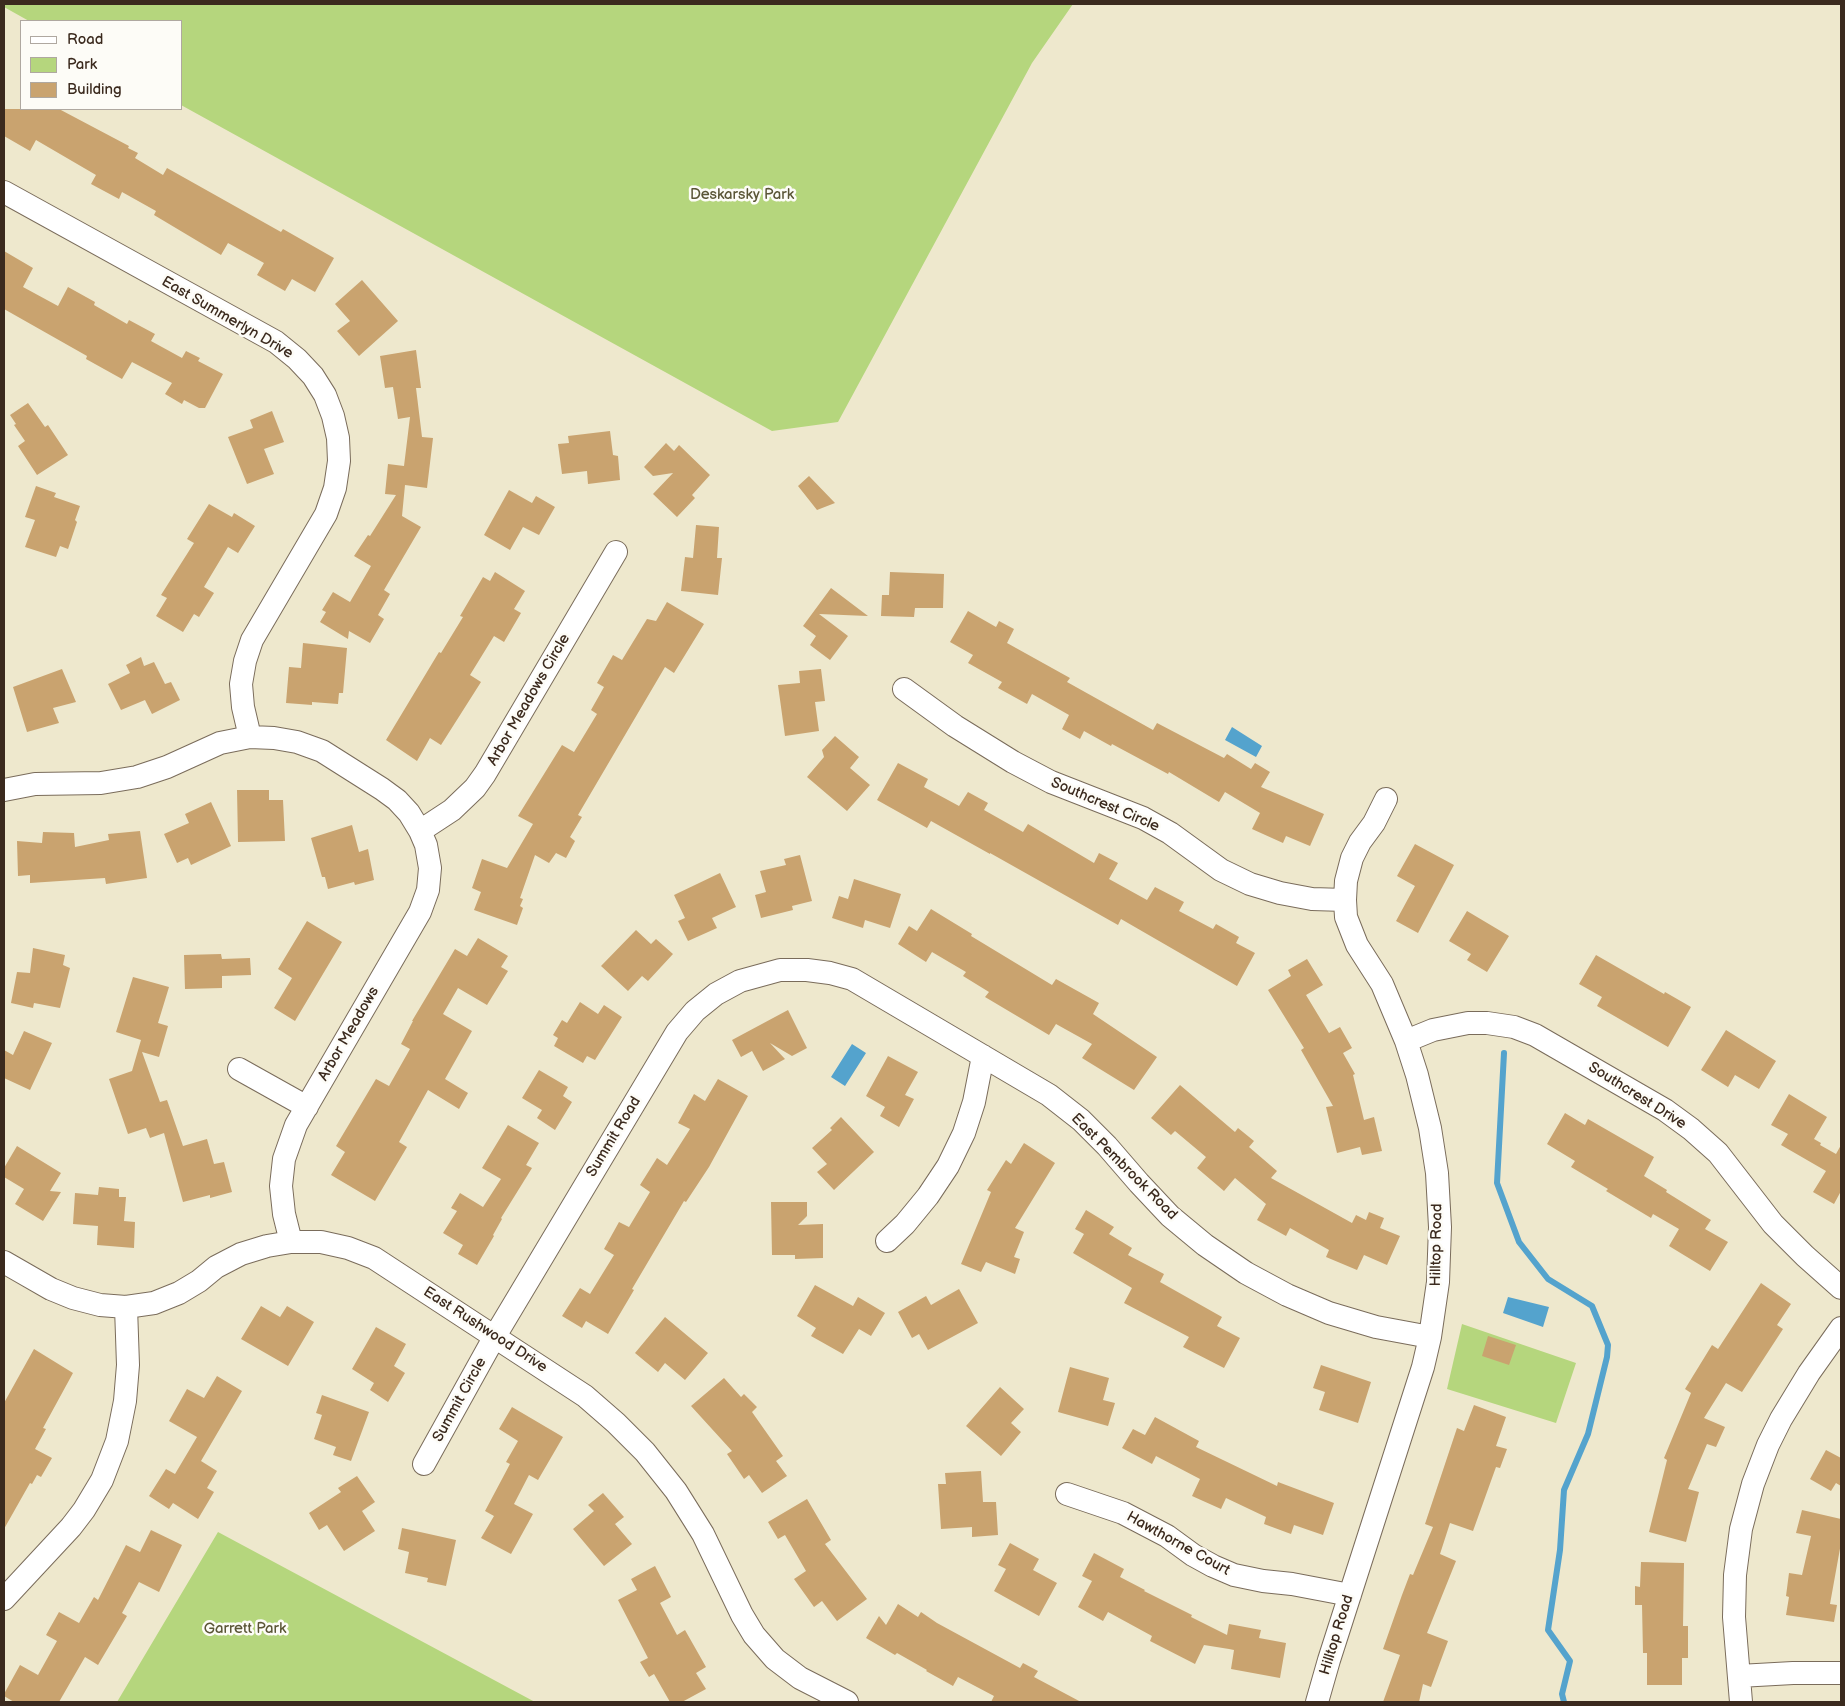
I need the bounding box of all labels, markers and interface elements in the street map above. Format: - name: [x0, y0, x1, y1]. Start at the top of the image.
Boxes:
- legend: [20, 20, 182, 110]
- text: Road: [67, 30, 103, 49]
- text: Park: [67, 55, 97, 74]
- text: Building: [67, 80, 122, 99]
- park label: Deskarsky Park: [690, 186, 794, 204]
- street label: East Summerlyn Drive: [158, 273, 296, 363]
- street label: Arbor Meadows Circle: [484, 631, 574, 769]
- street label: Southcrest Circle: [1048, 774, 1162, 836]
- street label: Arbor Meadows: [315, 984, 383, 1084]
- street label: Southcrest Drive: [1585, 1059, 1689, 1133]
- street label: Summit Road: [583, 1094, 645, 1180]
- street label: East Pembrook Road: [1067, 1110, 1181, 1224]
- street label: Hilltop Road: [1427, 1203, 1447, 1287]
- street label: East Rushwood Drive: [420, 1283, 550, 1377]
- street label: Summit Circle: [429, 1355, 491, 1445]
- street label: Hawthorne Court: [1123, 1508, 1233, 1580]
- street label: Hilltop Road: [1316, 1593, 1358, 1677]
- park label: Garrett Park: [204, 1620, 286, 1638]

